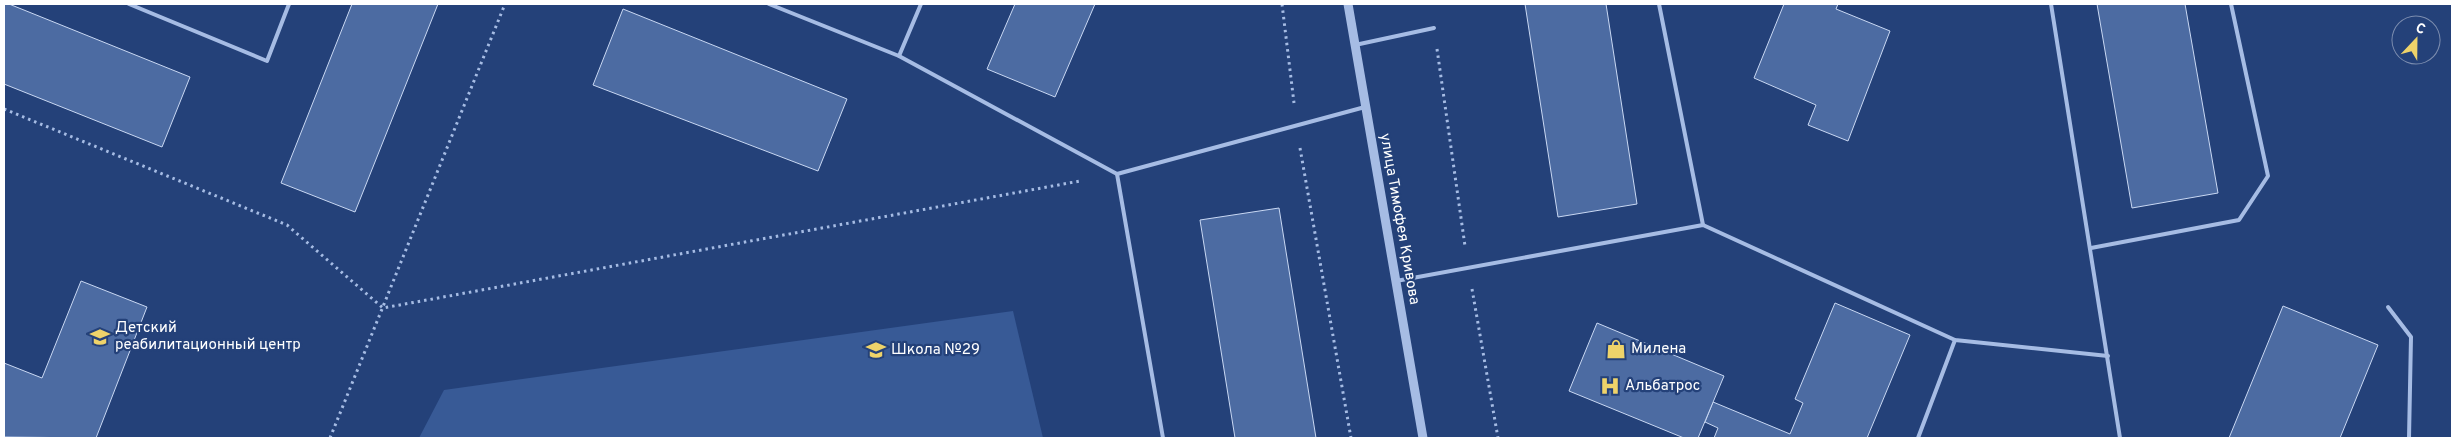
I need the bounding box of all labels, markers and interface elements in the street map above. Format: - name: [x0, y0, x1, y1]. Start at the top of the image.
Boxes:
- north arrow: [2391, 15, 2441, 65]
- text: С: [2413, 20, 2428, 39]
- street label: улица Тимофея Кривова: [1375, 132, 1423, 306]
- place label: Детский реабилитационный центр: [115, 319, 301, 355]
- school or university icon: Детский реабилитационный центр: [89, 326, 111, 348]
- shop icon: Милена: [1605, 338, 1627, 360]
- school or university icon: Школа №29: [865, 339, 887, 361]
- place label: Милена: [1631, 340, 1686, 359]
- place label: Школа №29: [891, 341, 980, 360]
- hospital icon: Альбатрос: [1599, 375, 1621, 397]
- place label: Альбатрос: [1625, 377, 1700, 396]

